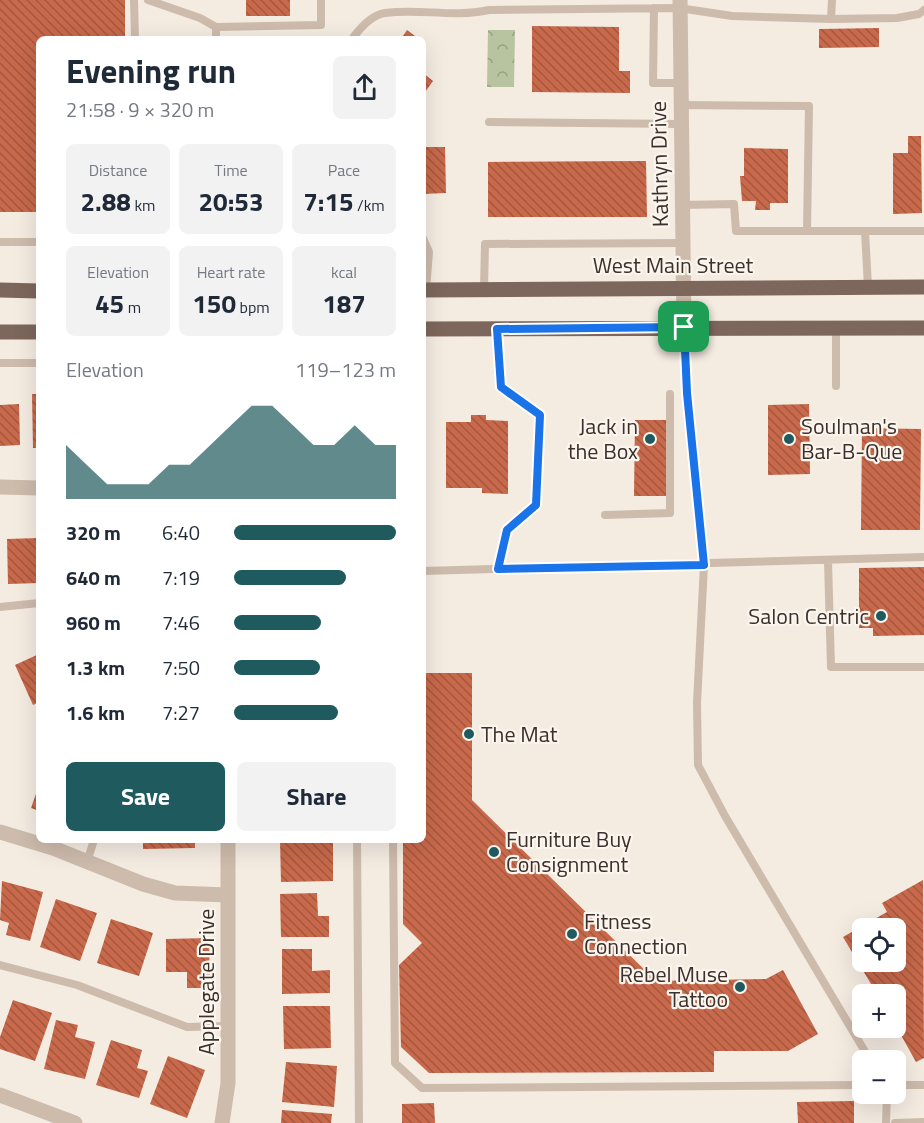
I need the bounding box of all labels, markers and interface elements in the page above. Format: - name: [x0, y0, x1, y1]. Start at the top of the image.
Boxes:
- text: Evening run: [66, 46, 236, 96]
- button: share: [333, 56, 396, 119]
- text: 21:58 · 9 × 320 m: [66, 94, 214, 125]
- street label: Kathryn Drive: [641, 101, 677, 227]
- text: Distance: [89, 158, 147, 182]
- text: Time: [214, 158, 248, 182]
- text: Pace: [328, 158, 360, 182]
- text: 2.88: [81, 182, 131, 221]
- text: 20:53: [199, 182, 263, 221]
- text: 7:15: [303, 182, 354, 221]
- text: km: [131, 193, 155, 217]
- text: /km: [354, 193, 385, 217]
- street label: West Main Street: [593, 248, 754, 282]
- text: Elevation: [87, 260, 149, 284]
- text: Heart rate: [197, 260, 265, 284]
- text: kcal: [331, 260, 357, 284]
- text: 45: [95, 284, 124, 323]
- text: 150: [192, 284, 236, 323]
- text: 187: [322, 284, 366, 323]
- text: m: [124, 295, 141, 319]
- text: bpm: [236, 295, 270, 319]
- pin: [658, 301, 709, 352]
- icon: arrive: [667, 310, 700, 343]
- text: Elevation: [66, 354, 144, 385]
- text: 119–123 m: [295, 354, 396, 385]
- place label: Jack in the Box: [568, 409, 638, 468]
- place label: Soulman's Bar-B-Que: [801, 409, 902, 468]
- marker: Jack in the Box: [643, 432, 657, 446]
- marker: Soulman's Bar-B-Que: [782, 432, 796, 446]
- text: 320 m: [66, 517, 121, 548]
- text: 6:40: [162, 517, 200, 548]
- text: 640 m: [66, 562, 121, 593]
- text: 7:19: [162, 562, 200, 593]
- place label: Salon Centric: [748, 599, 869, 633]
- text: 960 m: [66, 607, 121, 638]
- text: 7:46: [162, 607, 200, 638]
- marker: Salon Centric: [874, 609, 888, 623]
- text: 1.3 km: [66, 652, 125, 683]
- text: 7:50: [162, 652, 200, 683]
- text: 1.6 km: [66, 697, 125, 728]
- text: 7:27: [162, 697, 200, 728]
- place label: The Mat: [481, 717, 558, 751]
- marker: The Mat: [462, 727, 476, 741]
- button: Save: [66, 762, 225, 831]
- button: Share: [237, 762, 396, 831]
- place label: Furniture Buy Consignment: [506, 822, 632, 881]
- marker: Furniture Buy Consignment: [487, 845, 501, 859]
- place label: Fitness Connection: [584, 904, 688, 963]
- street label: Applegate Drive: [189, 909, 223, 1055]
- map controls: [852, 918, 906, 1104]
- button: locate: [852, 918, 906, 972]
- marker: Fitness Connection: [565, 927, 579, 941]
- place label: Rebel Muse Tattoo: [619, 957, 728, 1016]
- marker: Rebel Muse Tattoo: [733, 980, 747, 994]
- button: +: [852, 984, 906, 1038]
- button: −: [852, 1050, 906, 1104]

